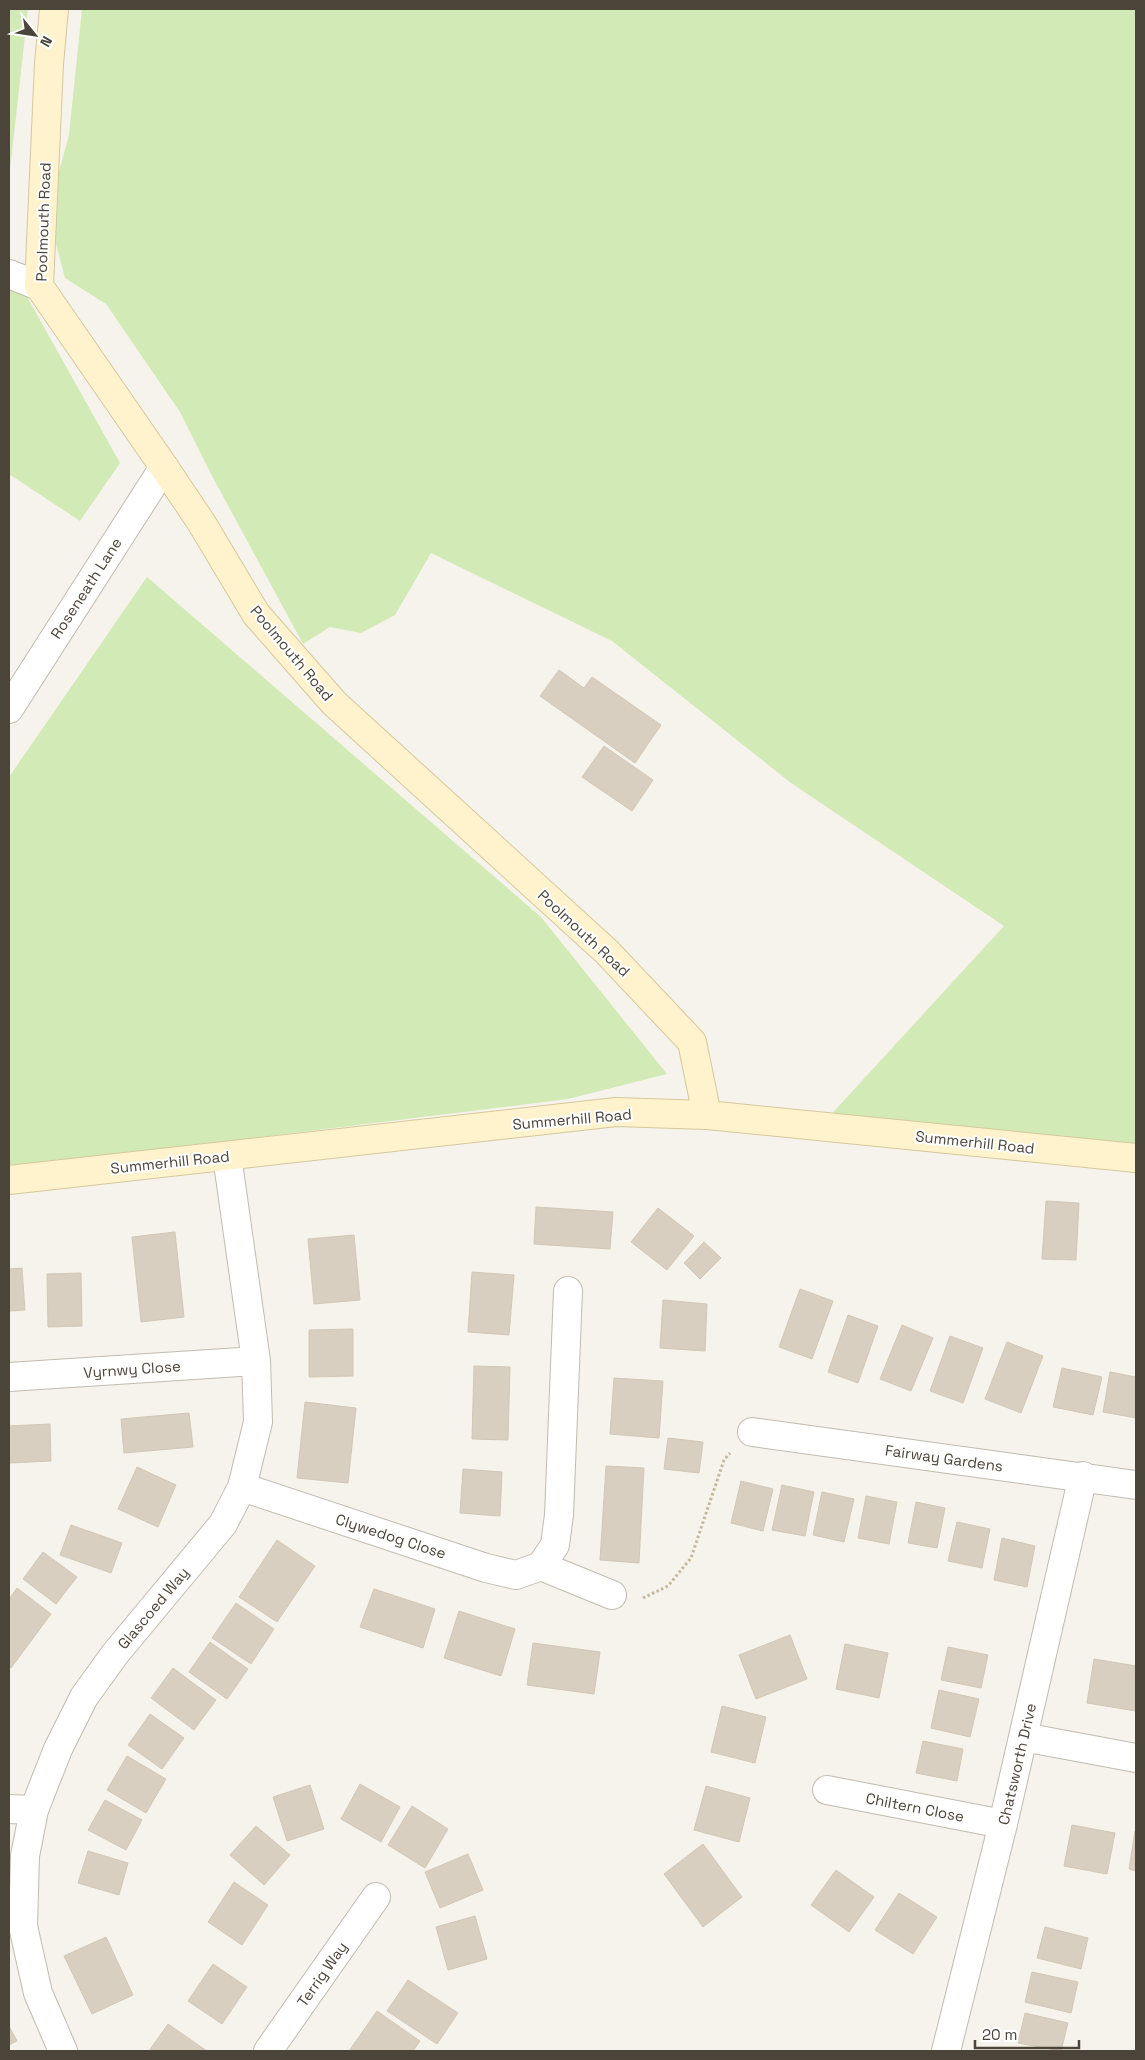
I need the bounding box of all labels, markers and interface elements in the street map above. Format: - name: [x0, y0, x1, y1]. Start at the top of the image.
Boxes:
- north arrow: [10, 10, 60, 60]
- text: N: [36, 33, 56, 50]
- street label: Poolmouth Road: [31, 162, 55, 282]
- street label: Roseneath Lane: [46, 534, 126, 642]
- street label: Poolmouth Road: [246, 601, 338, 705]
- street label: Poolmouth Road: [534, 885, 634, 981]
- street label: Summerhill Road: [512, 1104, 632, 1134]
- street label: Summerhill Road: [915, 1126, 1035, 1158]
- street label: Summerhill Road: [110, 1146, 230, 1178]
- street label: Vyrnwy Close: [83, 1356, 181, 1382]
- street label: Fairway Gardens: [884, 1440, 1004, 1476]
- street label: Clywedog Close: [333, 1509, 449, 1563]
- street label: Glascoed Way: [113, 1563, 193, 1653]
- street label: Chatsworth Drive: [994, 1701, 1040, 1827]
- street label: Chiltern Close: [864, 1788, 966, 1826]
- street label: Terrig Way: [293, 1938, 351, 2010]
- scale bar: [975, 2018, 1079, 2050]
- text: 20 m: [982, 2025, 1017, 2044]

